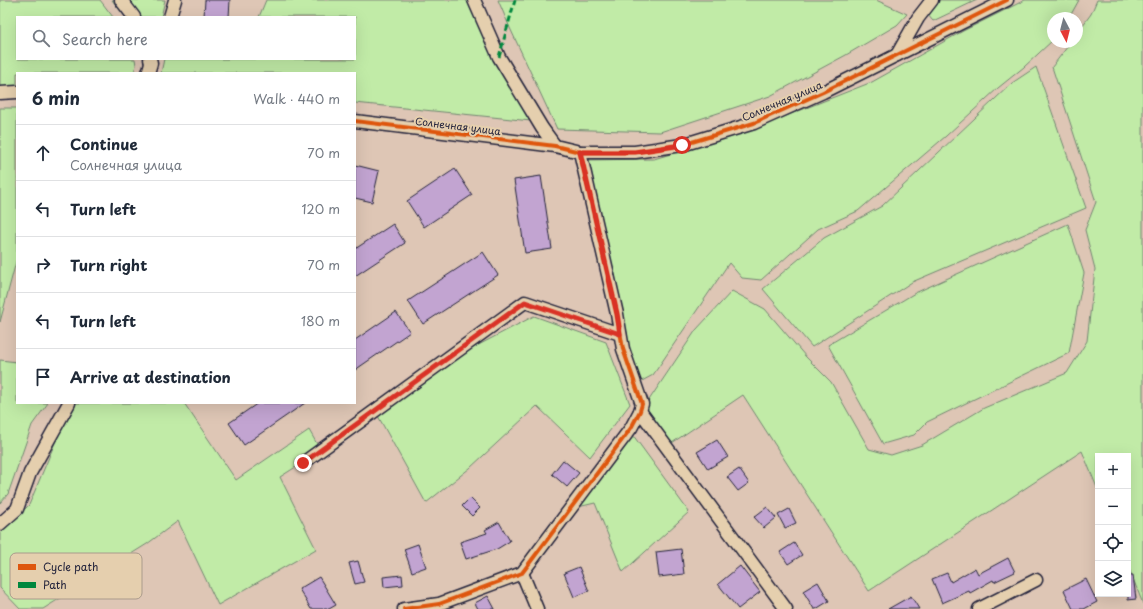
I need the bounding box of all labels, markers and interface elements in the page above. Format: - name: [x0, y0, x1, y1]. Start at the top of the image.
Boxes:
- north arrow: [1047, 12, 1083, 48]
- search box: [16, 16, 356, 60]
- icon: search: [30, 27, 52, 49]
- text: Search here: [62, 27, 148, 50]
- street label: Солнечная улица: [739, 77, 825, 124]
- text: 6 min: [32, 85, 80, 111]
- text: Walk · 440 m: [253, 89, 340, 108]
- street label: Солнечная улица: [414, 113, 502, 138]
- text: Continue: [70, 132, 138, 155]
- route start: [673, 136, 691, 154]
- icon: ahead: [32, 142, 54, 164]
- text: 70 m: [307, 143, 340, 162]
- text: Солнечная улица: [70, 155, 182, 174]
- text: Turn left: [70, 197, 136, 220]
- icon: left: [32, 198, 54, 220]
- text: 120 m: [301, 199, 340, 218]
- text: Turn right: [70, 253, 147, 276]
- icon: right: [32, 254, 54, 276]
- text: 70 m: [307, 255, 340, 274]
- text: Turn left: [70, 309, 136, 332]
- icon: left: [32, 310, 54, 332]
- text: 180 m: [301, 311, 340, 330]
- text: Arrive at destination: [70, 365, 231, 388]
- icon: arrive: [32, 366, 54, 388]
- map controls: [1095, 453, 1131, 597]
- button: +: [1095, 453, 1131, 489]
- route end: [294, 454, 312, 472]
- button: −: [1095, 489, 1131, 525]
- button: locate: [1095, 525, 1131, 561]
- legend: [10, 553, 142, 599]
- text: Cycle path: [43, 558, 98, 575]
- button: layers: [1095, 561, 1131, 597]
- text: Path: [43, 576, 67, 593]

